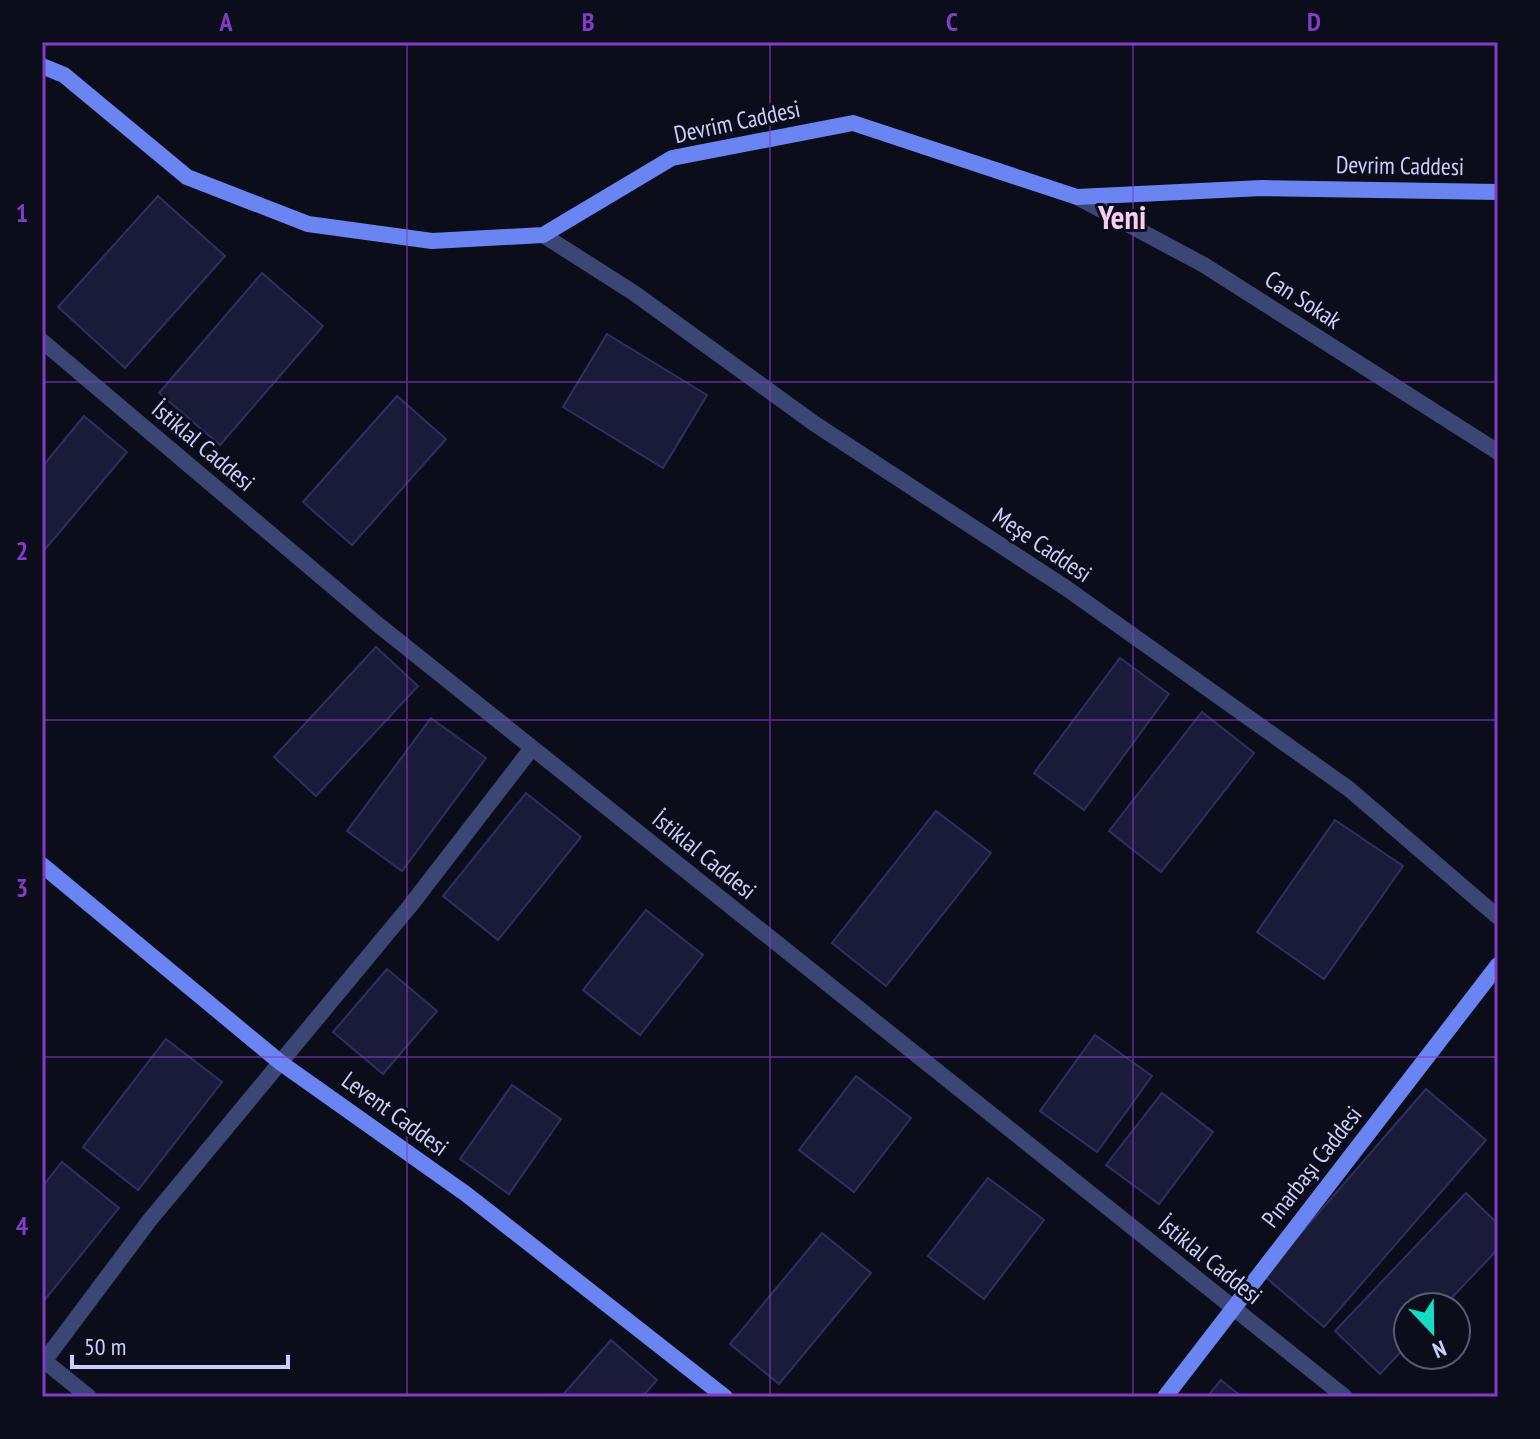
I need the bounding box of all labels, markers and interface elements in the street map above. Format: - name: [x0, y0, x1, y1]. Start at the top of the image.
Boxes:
- text: A: [218, 5, 233, 38]
- text: B: [582, 5, 595, 38]
- text: C: [946, 5, 958, 38]
- text: D: [1307, 5, 1321, 38]
- street label: Devrim Caddesi: [671, 93, 803, 150]
- street label: Devrim Caddesi: [1336, 149, 1464, 182]
- text: 1: [16, 196, 28, 229]
- district label: Yeni: [1097, 196, 1146, 238]
- street label: Can Sokak: [1259, 263, 1348, 336]
- street label: İstiklal Caddesi: [145, 394, 261, 498]
- street label: Meşe Caddesi: [987, 500, 1098, 589]
- text: 2: [16, 534, 28, 567]
- street label: İstiklal Caddesi: [646, 803, 763, 906]
- text: 3: [16, 871, 28, 904]
- street label: Levent Caddesi: [336, 1065, 455, 1163]
- street label: Pınarbaşı Caddesi: [1255, 1100, 1369, 1234]
- street label: İstiklal Caddesi: [1152, 1208, 1269, 1311]
- text: 4: [16, 1209, 29, 1242]
- north arrow: [1392, 1291, 1472, 1371]
- scale bar: [72, 1319, 288, 1369]
- text: 50 m: [84, 1331, 126, 1362]
- text: N: [1429, 1334, 1450, 1365]

